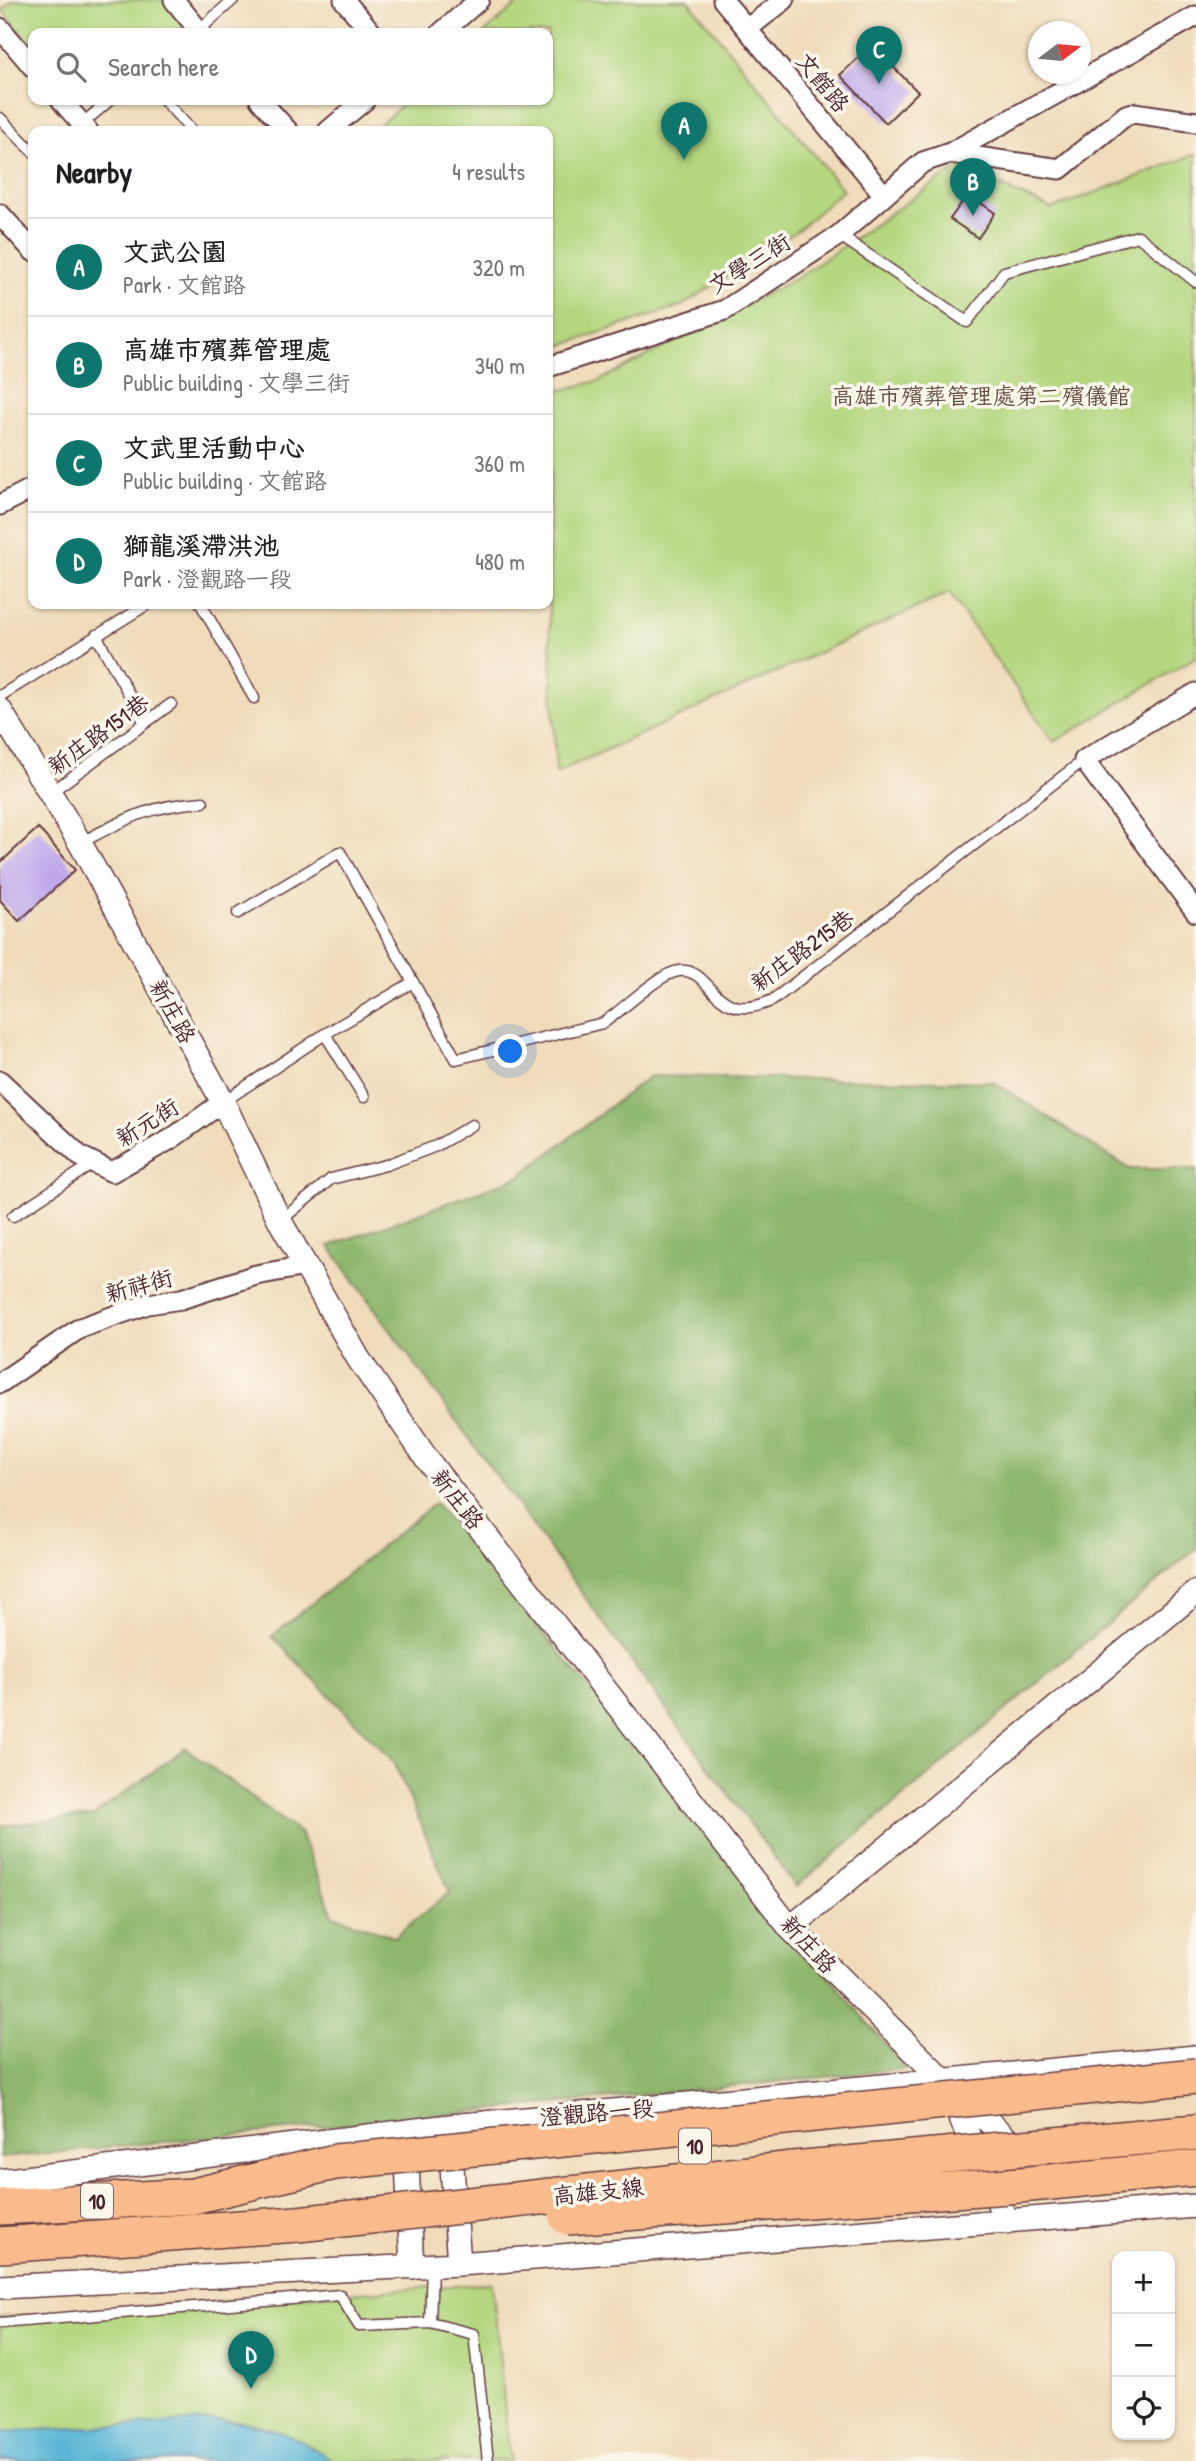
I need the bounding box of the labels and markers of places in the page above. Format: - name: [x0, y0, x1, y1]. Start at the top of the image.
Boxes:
- pin: C: [856, 26, 902, 84]
- pin: A: [661, 102, 707, 160]
- pin: B: [950, 158, 996, 216]
- pin: D: [228, 2331, 274, 2389]

